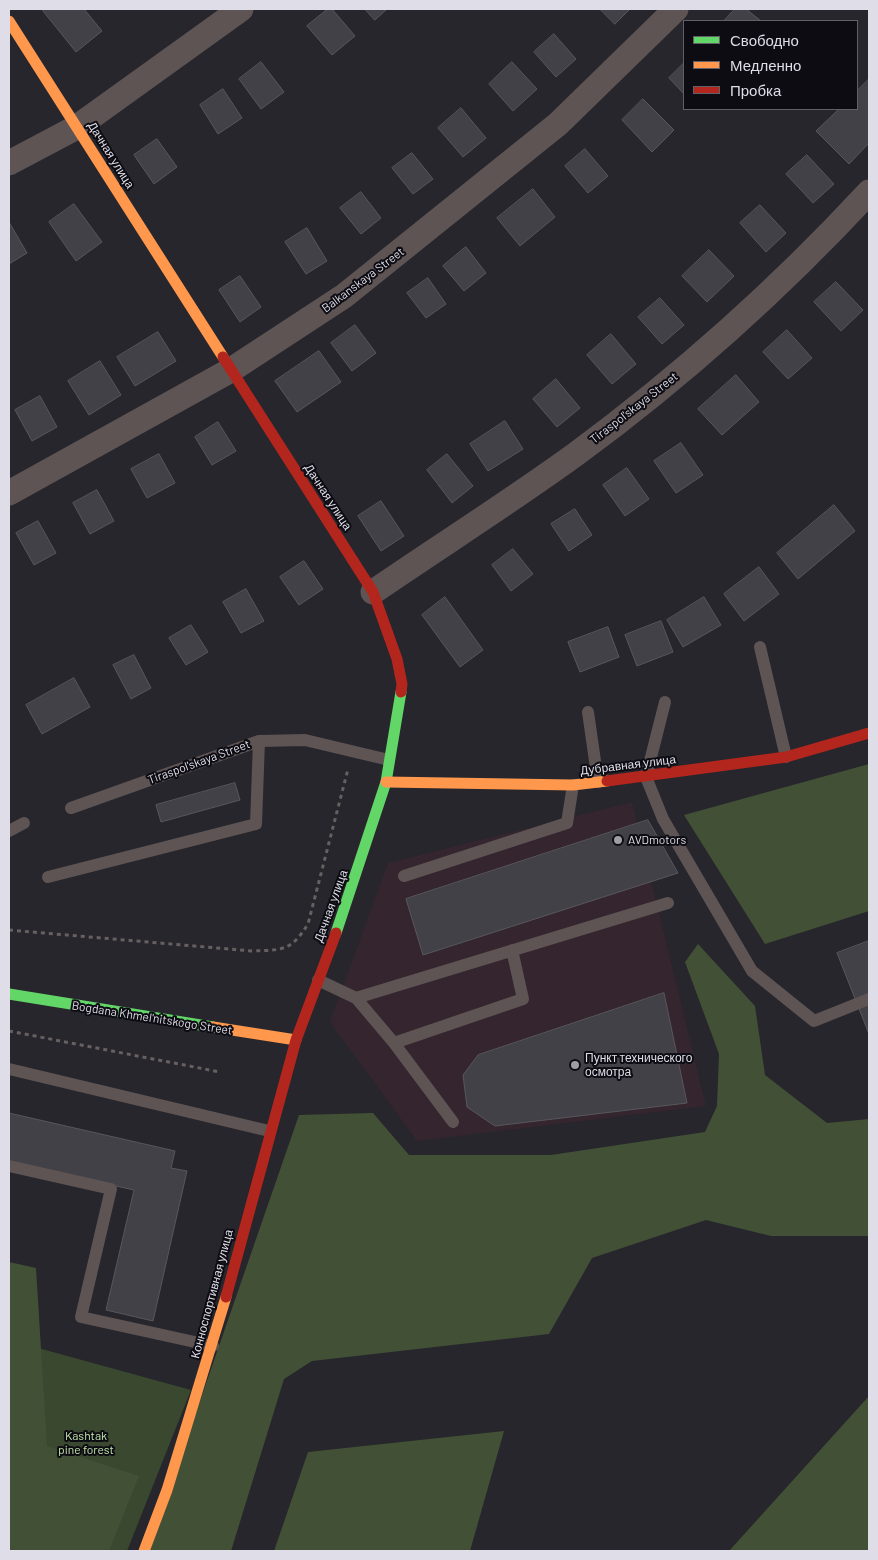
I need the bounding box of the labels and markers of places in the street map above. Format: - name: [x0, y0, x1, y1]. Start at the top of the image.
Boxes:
- place label: AVDmotors: [628, 833, 686, 847]
- marker: AVDmotors: [612, 834, 624, 846]
- place label: Пункт технического осмотра: [585, 1051, 692, 1079]
- marker: Пункт технического осмотра: [569, 1059, 581, 1071]

